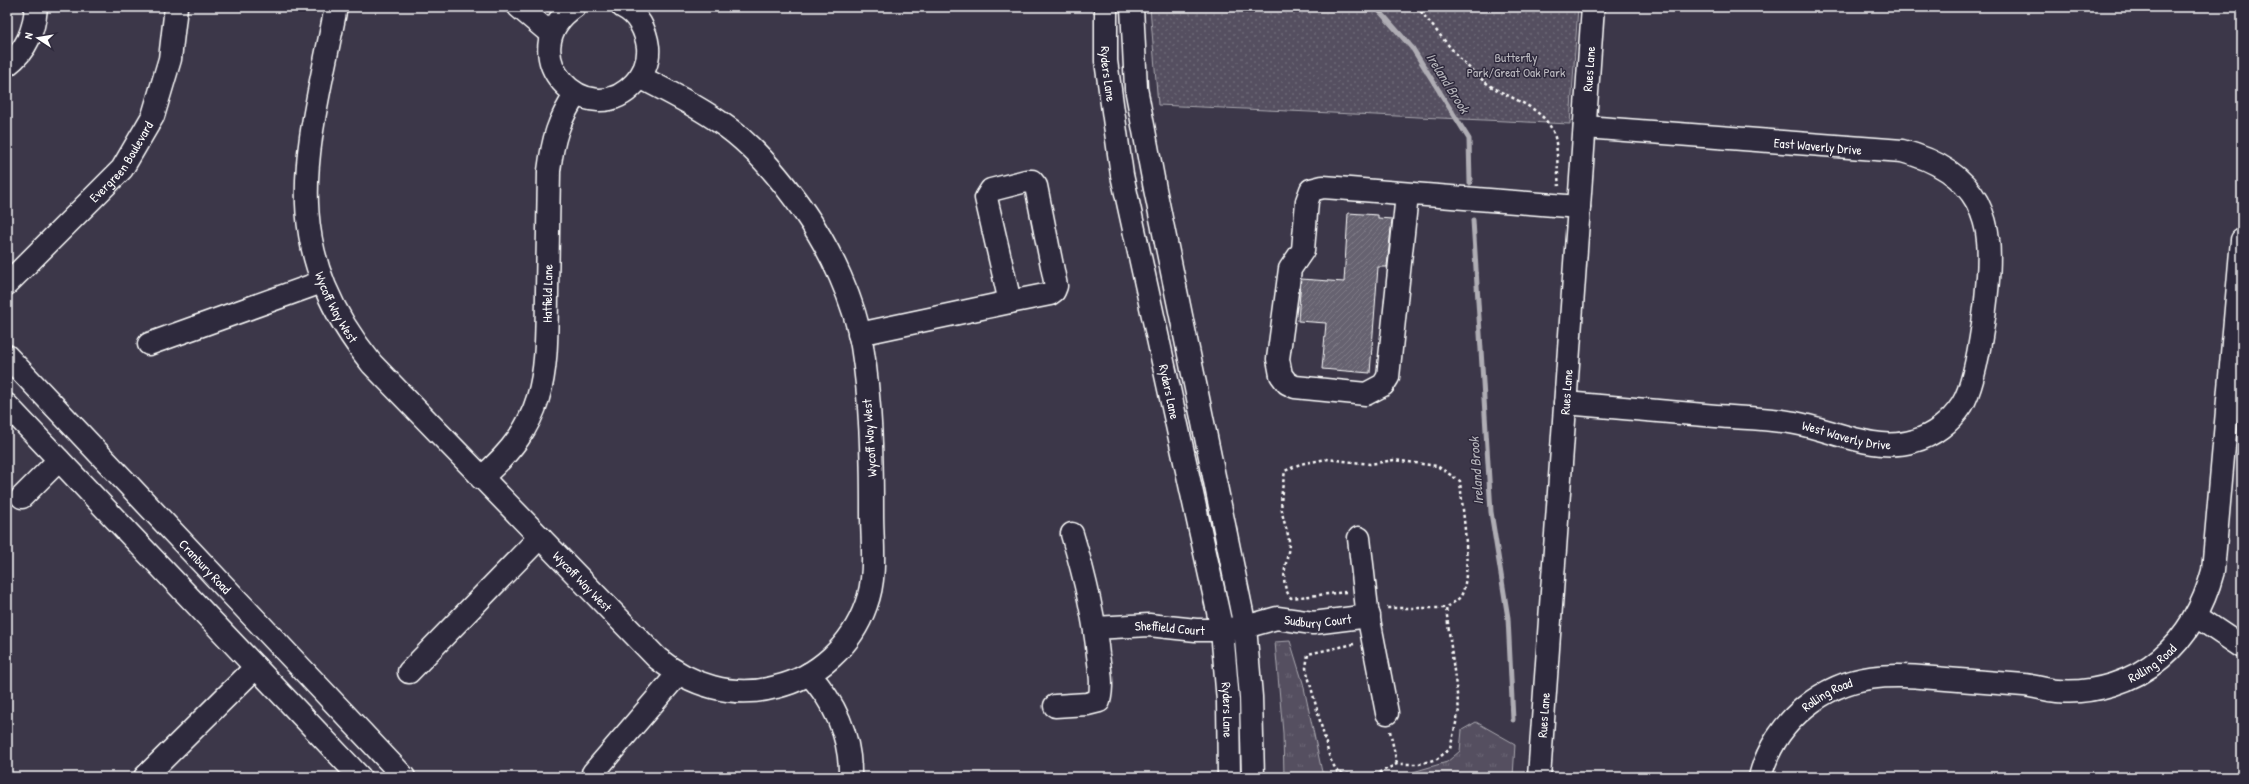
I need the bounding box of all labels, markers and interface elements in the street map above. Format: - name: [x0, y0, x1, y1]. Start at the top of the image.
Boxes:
- north arrow: [18, 18, 58, 58]
- text: N: [21, 31, 36, 40]
- street label: Rues Lane: [1578, 45, 1599, 92]
- street label: Ryders Lane: [1097, 46, 1121, 103]
- park label: Butterfly Park/Great Oak Park: [1467, 48, 1566, 81]
- water label: Ireland Brook: [1422, 49, 1475, 118]
- street label: Evergreen Boulevard: [85, 118, 157, 206]
- street label: East Waverly Drive: [1773, 133, 1863, 159]
- street label: Hatfield Lane: [538, 264, 557, 323]
- street label: Wycoff Way West: [311, 269, 363, 347]
- street label: Ryders Lane: [1155, 363, 1184, 421]
- street label: Rues Lane: [1555, 369, 1577, 415]
- street label: Wycoff Way West: [857, 398, 881, 477]
- street label: West Waverly Drive: [1800, 416, 1891, 453]
- water label: Ireland Brook: [1464, 435, 1487, 506]
- street label: Cranbury Road: [175, 535, 235, 597]
- street label: Wycoff Way West: [549, 547, 617, 616]
- street label: Sudbury Court: [1283, 609, 1353, 632]
- street label: Sheffield Court: [1134, 616, 1205, 639]
- street label: Rolling Road: [2125, 640, 2180, 687]
- street label: Rolling Road: [1797, 673, 1854, 715]
- street label: Ryders Lane: [1217, 681, 1237, 738]
- street label: Rues Lane: [1533, 692, 1554, 738]

